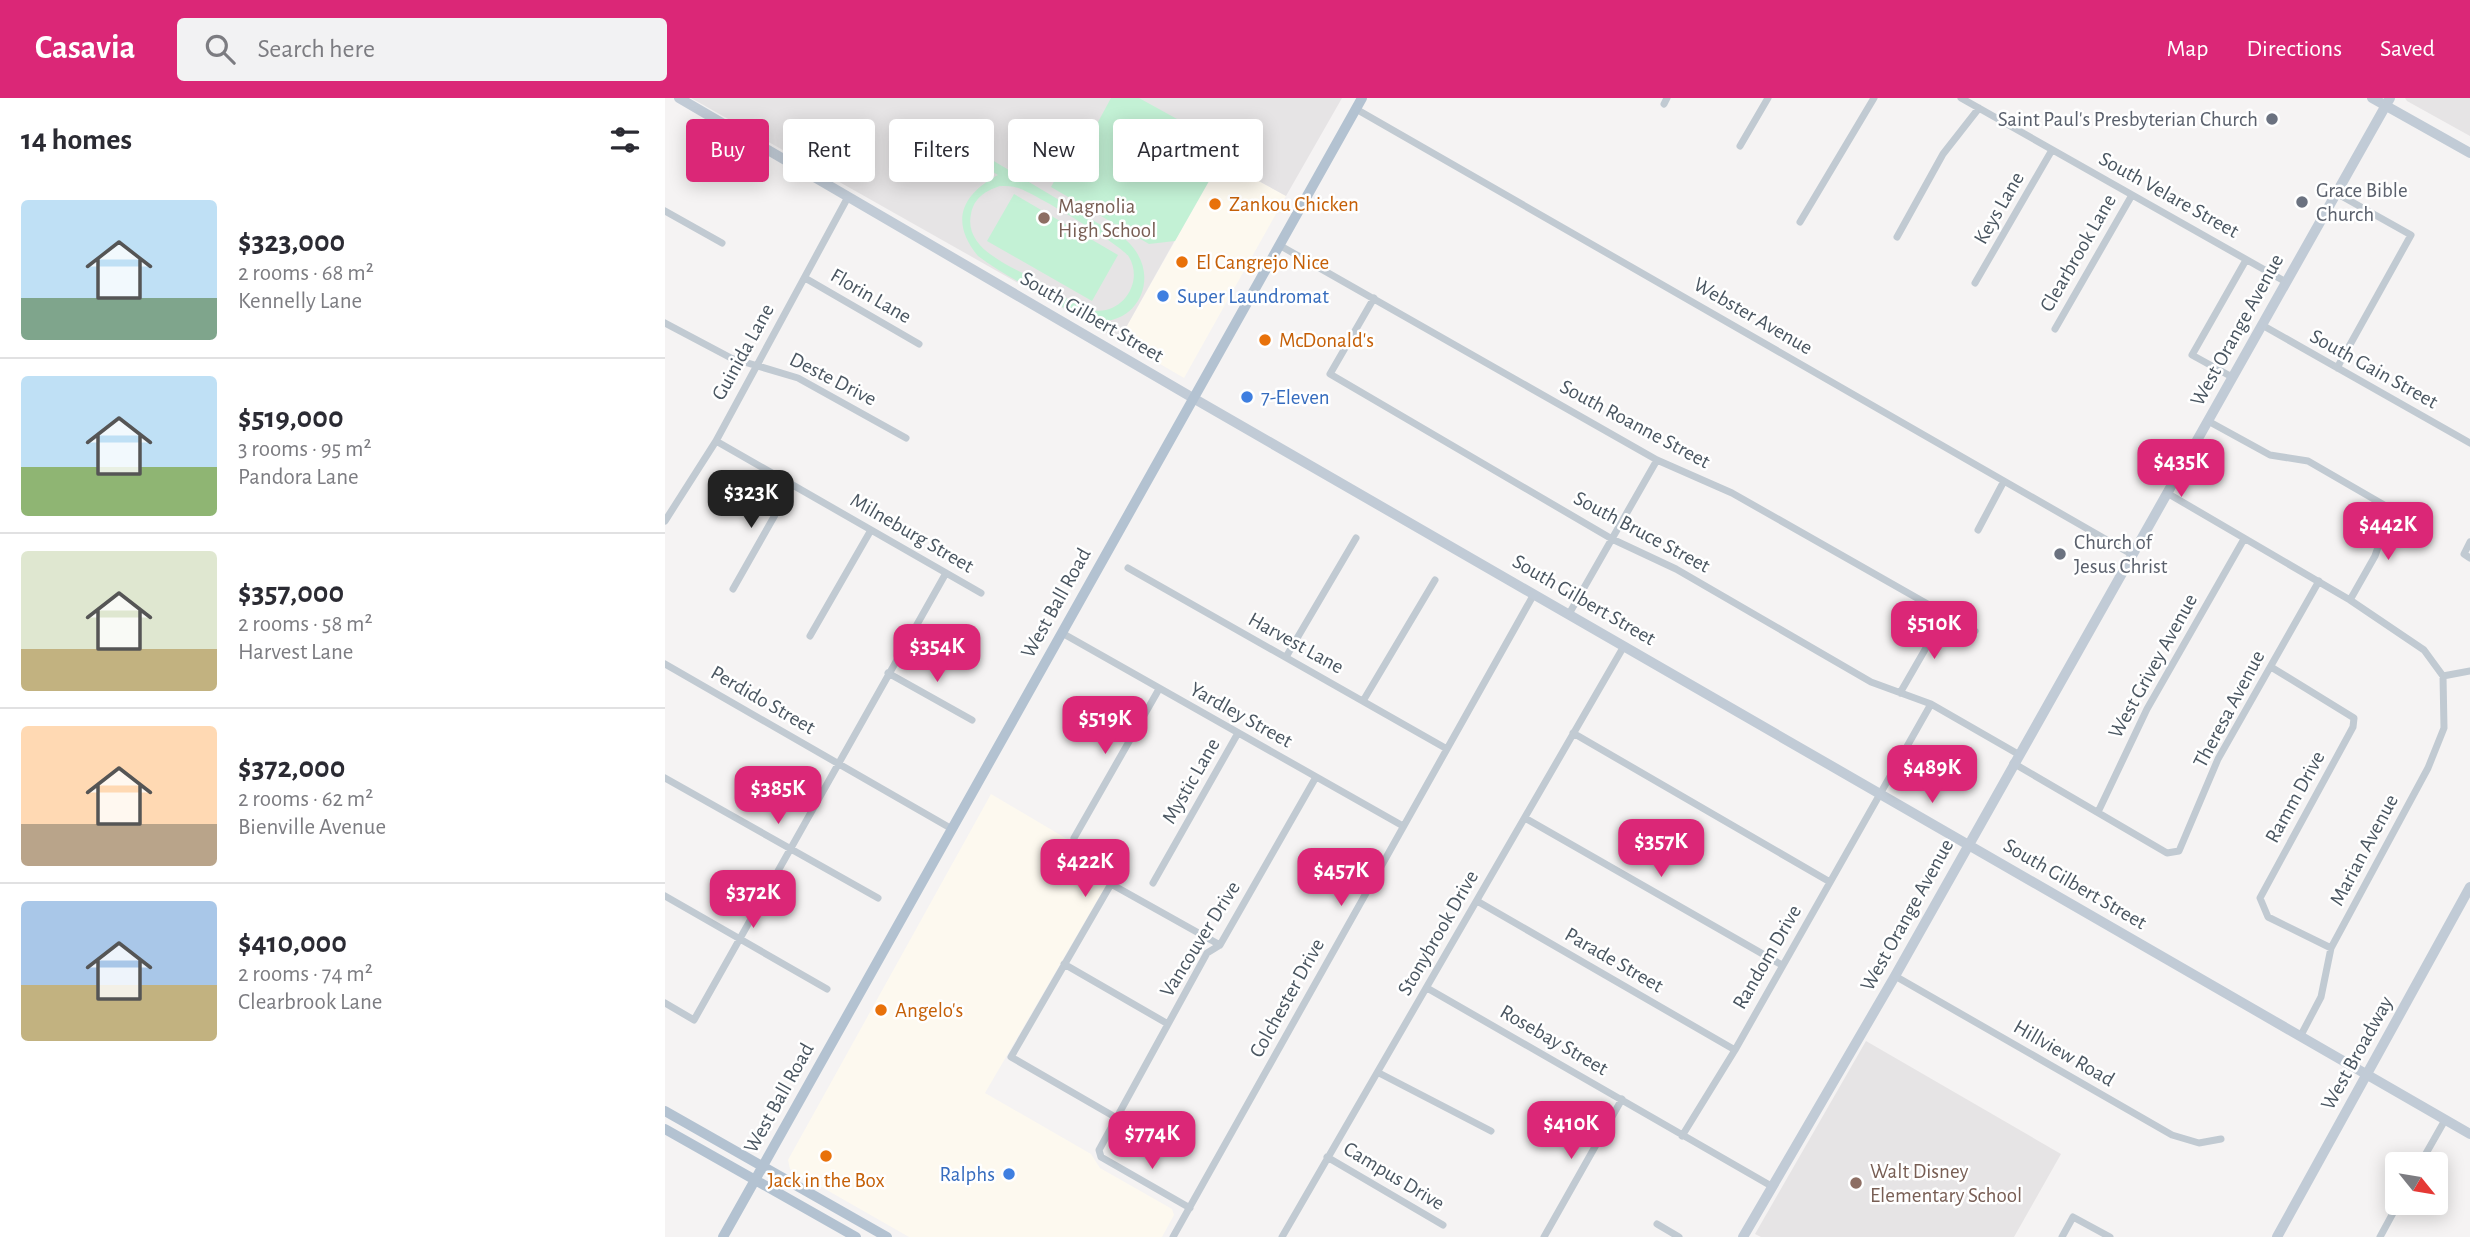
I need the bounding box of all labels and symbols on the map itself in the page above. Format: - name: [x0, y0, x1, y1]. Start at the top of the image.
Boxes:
- place label: Saint Paul's Presbyterian Church: [1998, 109, 2258, 130]
- marker: Saint Paul's Presbyterian Church: [2264, 111, 2280, 127]
- street label: South Velare Street: [2096, 148, 2243, 242]
- street label: Keys Lane: [1970, 168, 2028, 248]
- place label: Grace Bible Church: [2316, 180, 2408, 225]
- street label: Clearbrook Lane: [2036, 191, 2120, 315]
- place label: Zankou Chicken: [1229, 194, 1359, 215]
- marker: Grace Bible Church: [2294, 194, 2310, 210]
- place label: Magnolia High School: [1058, 196, 1156, 241]
- marker: Zankou Chicken: [1207, 196, 1223, 212]
- marker: Magnolia High School: [1036, 210, 1052, 226]
- street label: West Orange Avenue: [2187, 250, 2287, 410]
- place label: El Cangrejo Nice: [1196, 252, 1329, 273]
- marker: El Cangrejo Nice: [1174, 254, 1190, 270]
- street label: Florin Lane: [827, 265, 915, 327]
- street label: South Gilbert Street: [1017, 268, 1167, 367]
- street label: Webster Avenue: [1690, 274, 1816, 358]
- place label: Super Laundromat: [1177, 286, 1329, 307]
- marker: Super Laundromat: [1155, 288, 1171, 304]
- street label: Guinida Lane: [708, 300, 778, 404]
- street label: South Gain Street: [2307, 325, 2442, 413]
- place label: McDonald's: [1279, 330, 1374, 351]
- marker: McDonald's: [1257, 332, 1273, 348]
- street label: Deste Drive: [786, 348, 880, 410]
- street label: South Roanne Street: [1557, 376, 1714, 472]
- place label: 7-Eleven: [1261, 387, 1330, 408]
- marker: 7-Eleven: [1239, 389, 1255, 405]
- pin: $435K: [2132, 440, 2230, 499]
- pin: $323K: [702, 470, 800, 530]
- street label: South Bruce Street: [1570, 487, 1714, 577]
- street label: Milneburg Street: [847, 489, 978, 577]
- pin: $442K: [2339, 503, 2437, 562]
- place label: Church of Jesus Christ: [2074, 532, 2168, 577]
- street label: West Ball Road: [1017, 544, 1095, 661]
- marker: Church of Jesus Christ: [2052, 546, 2068, 562]
- street label: South Gilbert Street: [1509, 551, 1659, 650]
- street label: West Grivey Avenue: [2105, 590, 2201, 742]
- pin: $510K: [1885, 602, 1983, 661]
- street label: Harvest Lane: [1245, 608, 1347, 678]
- pin: $354K: [888, 624, 986, 684]
- street label: Theresa Avenue: [2189, 647, 2269, 771]
- street label: Perdido Street: [707, 662, 819, 738]
- street label: Yardley Street: [1186, 678, 1296, 752]
- pin: $519K: [1056, 696, 1154, 756]
- street label: Mystic Lane: [1158, 735, 1224, 827]
- pin: $489K: [1883, 746, 1981, 805]
- street label: Ramm Drive: [2261, 748, 2329, 846]
- pin: $385K: [729, 766, 827, 826]
- street label: Marian Avenue: [2326, 791, 2402, 909]
- pin: $357K: [1612, 820, 1710, 879]
- street label: West Orange Avenue: [1857, 835, 1957, 995]
- street label: South Gilbert Street: [2000, 835, 2150, 934]
- pin: $422K: [1036, 840, 1134, 899]
- pin: $457K: [1292, 848, 1390, 908]
- street label: Stonybrook Drive: [1394, 867, 1482, 999]
- pin: $372K: [704, 870, 802, 930]
- street label: Vancouver Drive: [1156, 877, 1244, 1001]
- street label: Random Drive: [1729, 901, 1805, 1013]
- street label: Parade Street: [1561, 924, 1667, 997]
- street label: Colchester Drive: [1246, 935, 1328, 1061]
- street label: West Broadway: [2317, 993, 2397, 1113]
- place label: Angelo's: [895, 1000, 963, 1021]
- street label: Rosebay Street: [1496, 1001, 1612, 1079]
- marker: Angelo's: [873, 1002, 889, 1018]
- street label: Hillview Road: [2010, 1016, 2118, 1090]
- street label: West Ball Road: [740, 1039, 818, 1156]
- pin: $410K: [1522, 1102, 1620, 1161]
- pin: $774K: [1103, 1112, 1201, 1171]
- street label: Campus Drive: [1340, 1138, 1448, 1214]
- marker: Jack in the Box: [818, 1148, 834, 1164]
- north arrow: [2385, 1152, 2448, 1214]
- place label: Walt Disney Elementary School: [1870, 1161, 2022, 1206]
- place label: Ralphs: [939, 1164, 995, 1185]
- marker: Ralphs: [1001, 1166, 1017, 1182]
- place label: Jack in the Box: [767, 1170, 885, 1191]
- marker: Walt Disney Elementary School: [1848, 1175, 1864, 1191]

